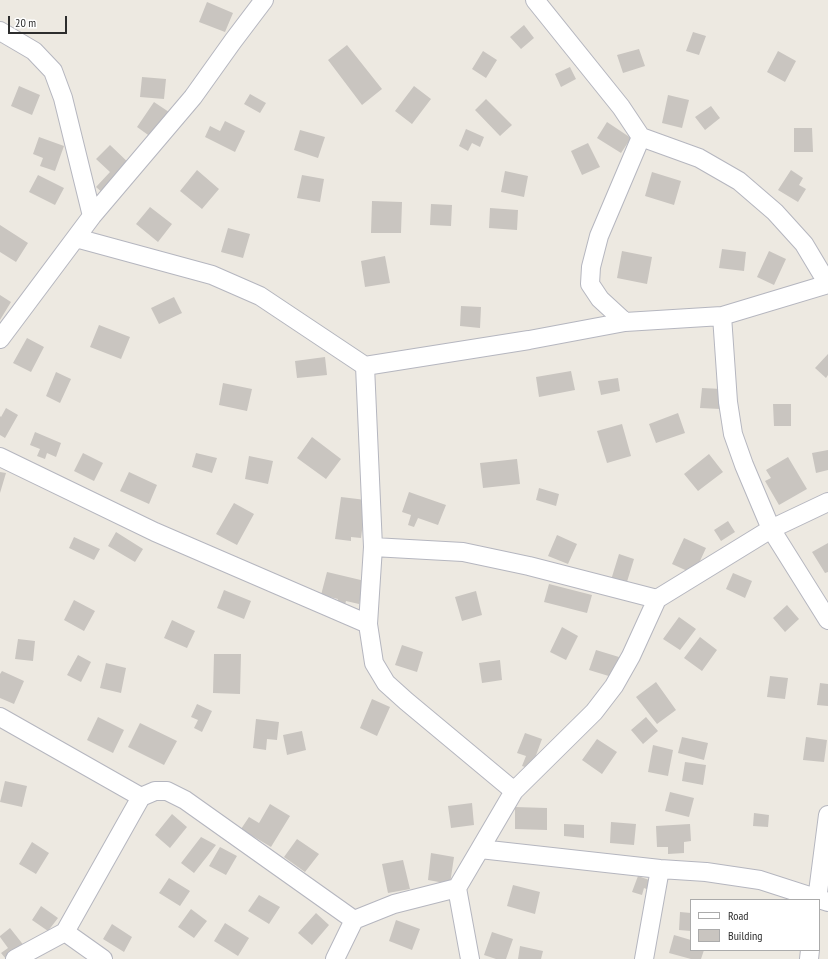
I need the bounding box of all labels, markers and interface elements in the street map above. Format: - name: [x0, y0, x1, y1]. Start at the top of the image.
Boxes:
- scale bar: [10, 8, 69, 34]
- text: 20 m: [15, 15, 36, 30]
- legend: [690, 899, 820, 951]
- text: Road: [728, 908, 748, 923]
- text: Building: [728, 928, 763, 943]

